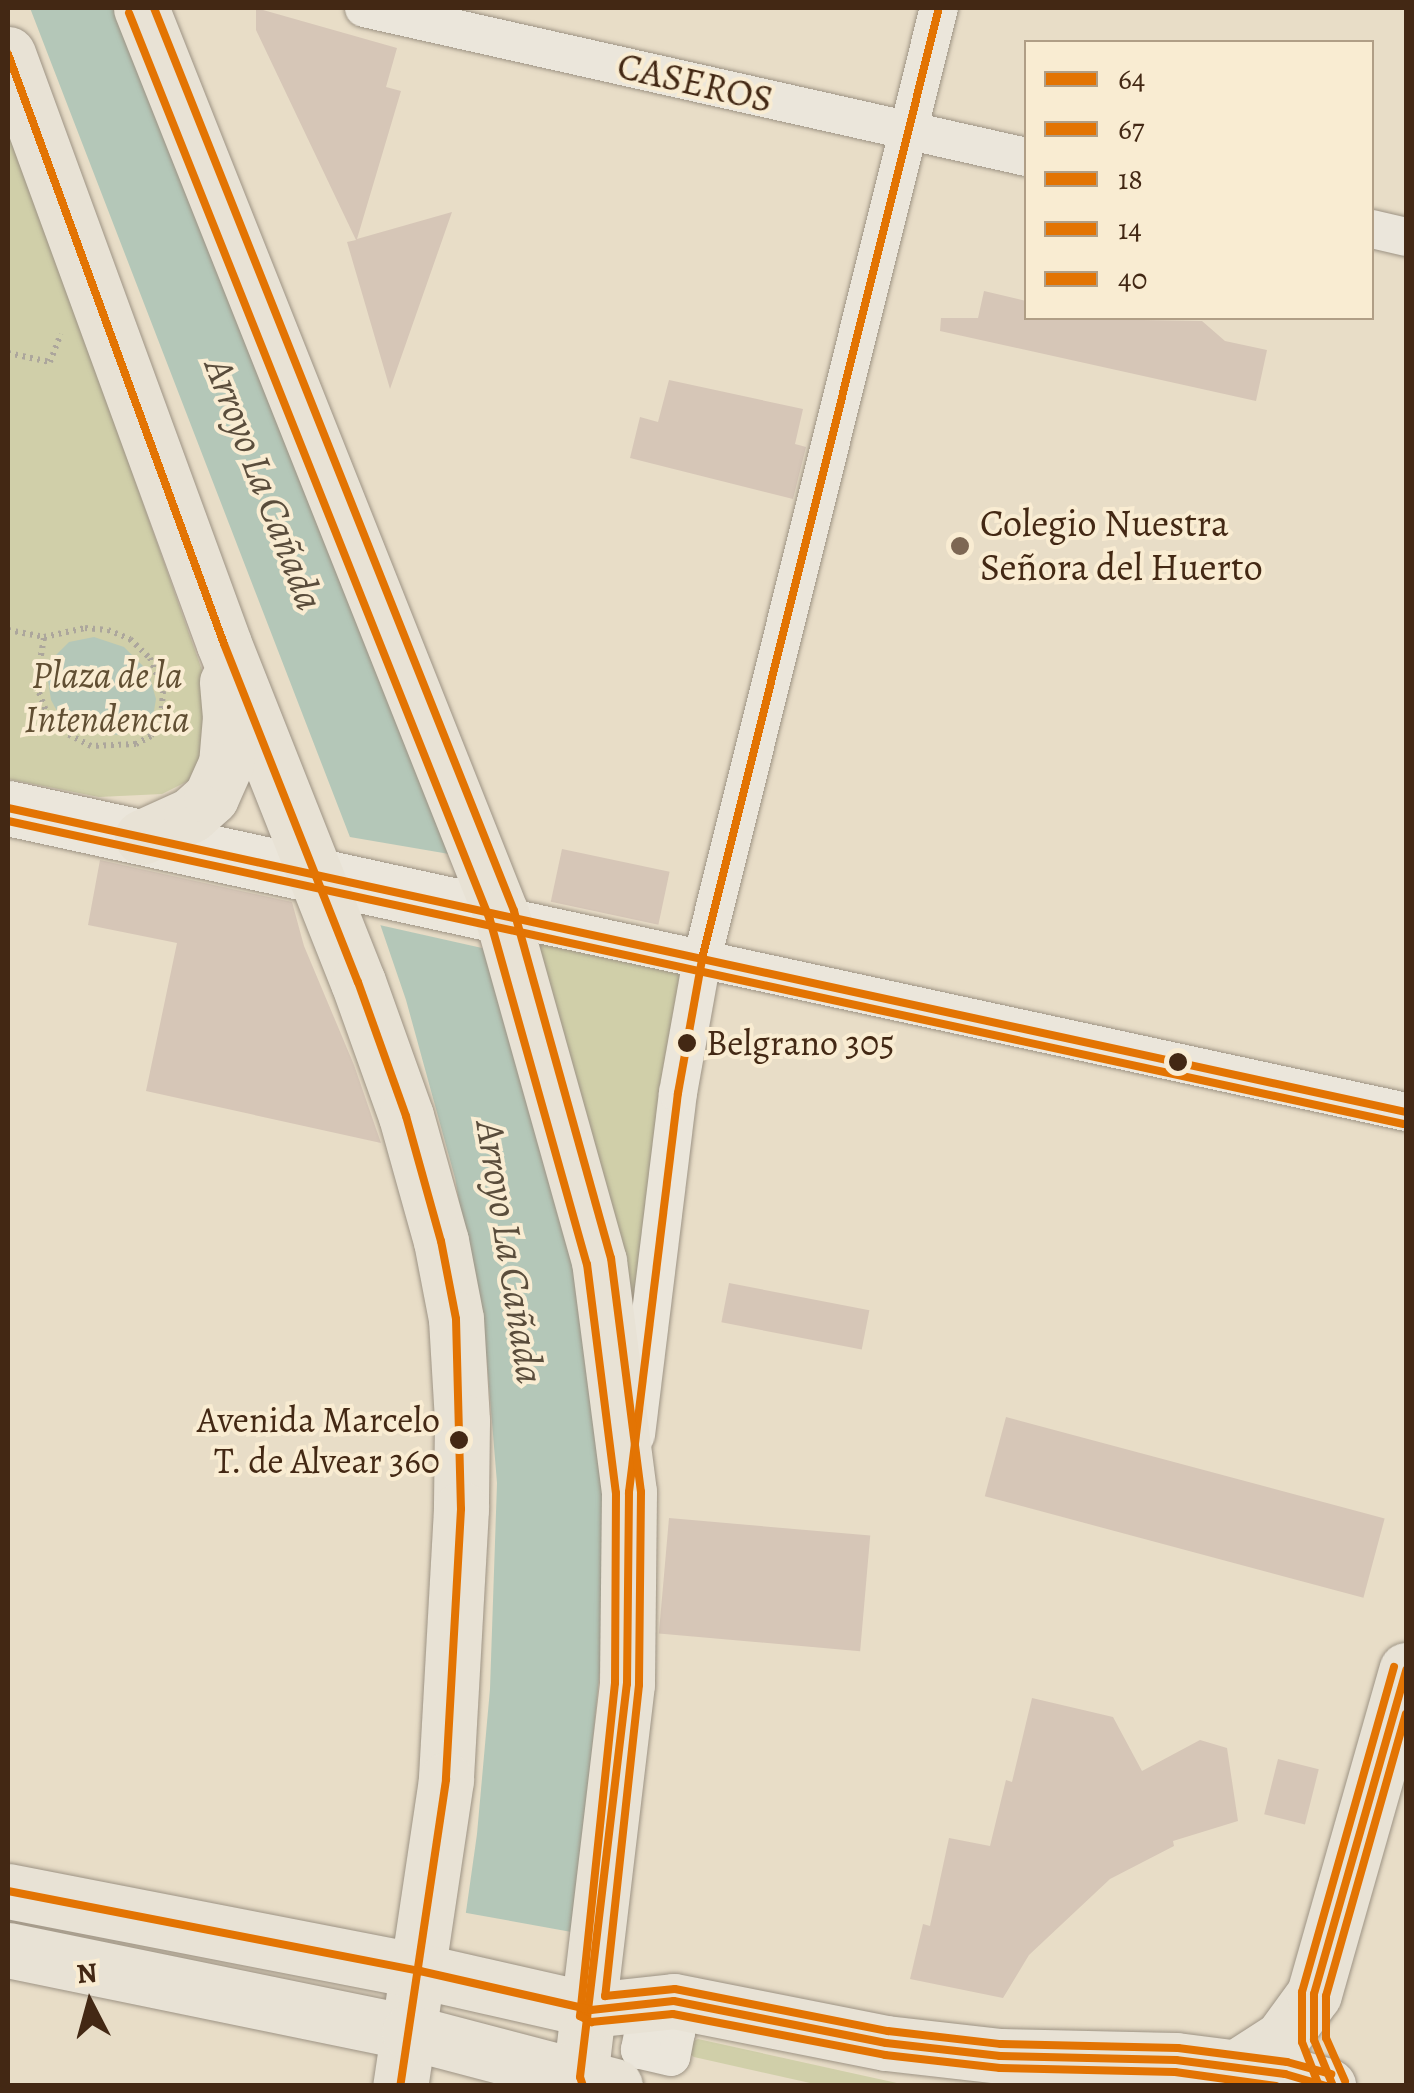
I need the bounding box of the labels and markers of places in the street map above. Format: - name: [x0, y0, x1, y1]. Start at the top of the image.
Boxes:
- place label: Colegio Nuestra Señora del Huerto: [980, 501, 1263, 590]
- marker: Colegio Nuestra Señora del Huerto: [949, 535, 971, 557]
- place label: Belgrano 305: [706, 1021, 895, 1065]
- marker: Belgrano 305: [677, 1033, 697, 1053]
- unlabelled marker: [1168, 1052, 1188, 1072]
- place label: Avenida Marcelo T. de Alvear 360: [197, 1397, 440, 1482]
- marker: Avenida Marcelo T. de Alvear 360: [449, 1430, 469, 1450]

